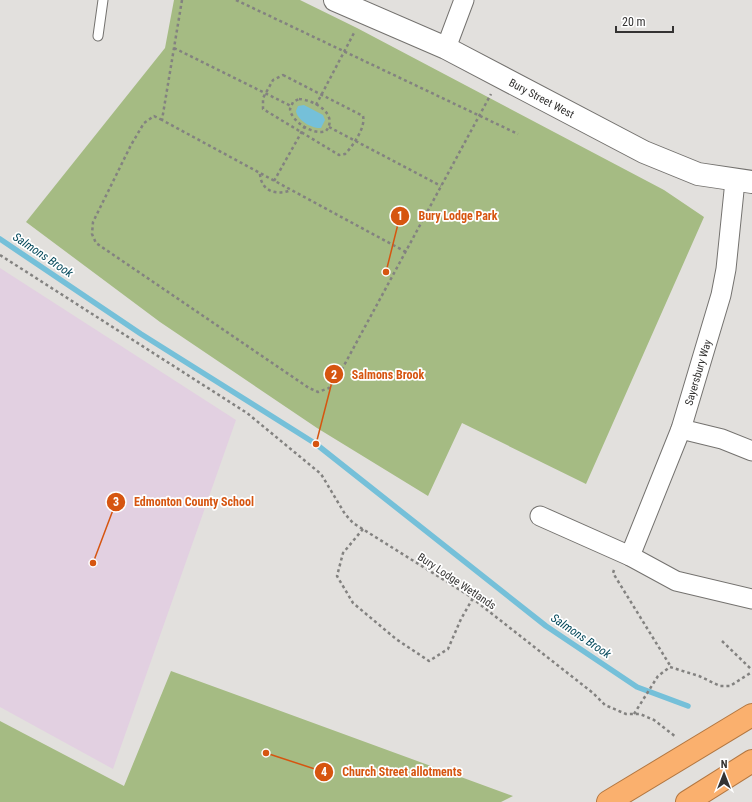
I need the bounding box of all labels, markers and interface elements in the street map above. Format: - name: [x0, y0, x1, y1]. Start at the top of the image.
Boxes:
- scale bar: [616, 8, 673, 34]
- text: 20 m: [622, 15, 646, 29]
- street label: Bury Street West: [507, 76, 576, 121]
- callout: Bury Lodge Park: [390, 204, 505, 228]
- text: 1: [397, 209, 403, 223]
- text: Bury Lodge Park: [418, 209, 498, 223]
- water label: Salmons Brook: [10, 230, 76, 281]
- street label: Sayersbury Way: [682, 337, 715, 407]
- callout: Salmons Brook: [324, 362, 432, 386]
- text: 2: [331, 368, 337, 382]
- text: Salmons Brook: [352, 368, 424, 382]
- callout: Edmonton County School: [106, 490, 262, 514]
- text: 3: [113, 495, 119, 509]
- text: Edmonton County School: [134, 495, 254, 509]
- street label: Bury Lodge Wetlands: [415, 550, 498, 612]
- water label: Salmons Brook: [548, 611, 614, 662]
- north arrow: [704, 754, 744, 794]
- text: N: [721, 758, 728, 771]
- callout: Church Street allotments: [314, 760, 469, 784]
- text: 4: [321, 765, 327, 779]
- text: Church Street allotments: [342, 765, 462, 779]

